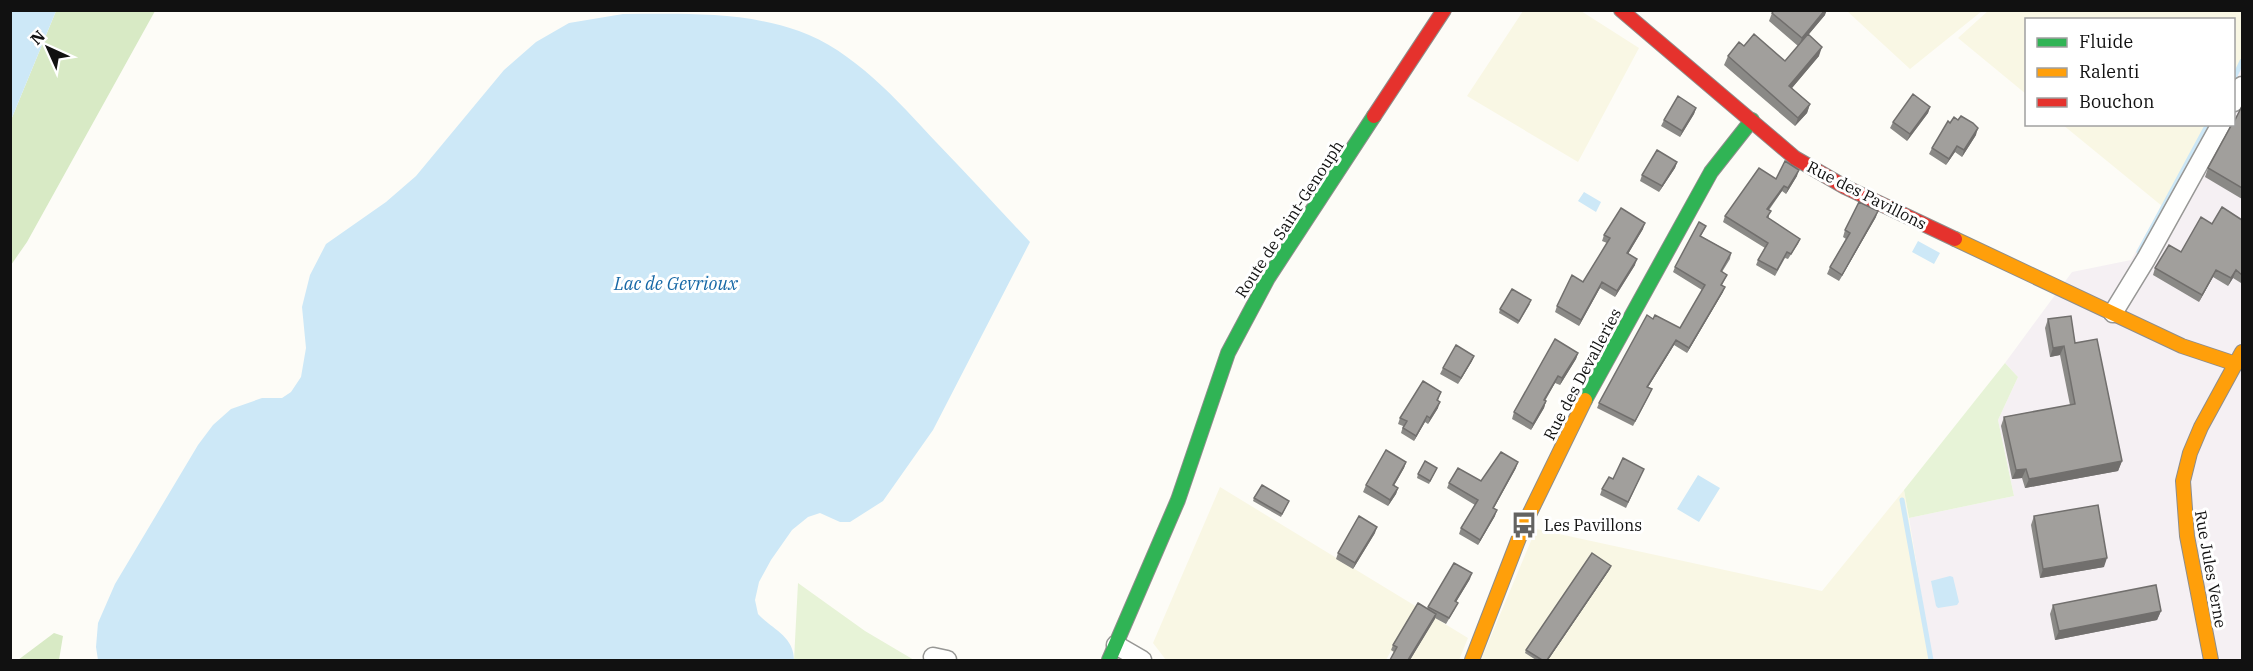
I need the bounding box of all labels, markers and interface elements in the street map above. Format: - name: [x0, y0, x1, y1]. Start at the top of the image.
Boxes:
- north arrow: [18, 18, 78, 78]
- legend: [2025, 18, 2235, 126]
- text: N: [26, 26, 49, 49]
- text: Fluide: [2079, 30, 2133, 53]
- text: Ralenti: [2079, 60, 2140, 83]
- text: Bouchon: [2079, 90, 2155, 113]
- street label: Route de Saint-Genouph: [1231, 136, 1347, 302]
- street label: Rue des Pavillons: [1804, 156, 1930, 234]
- water label: Lac de Gevrioux: [613, 272, 739, 295]
- street label: Rue des Devalleries: [1539, 305, 1625, 443]
- street label: Rue Jules Verne: [2191, 509, 2231, 629]
- bus stop icon: Les Pavillons: [1509, 510, 1539, 540]
- place label: Les Pavillons: [1544, 515, 1642, 535]

